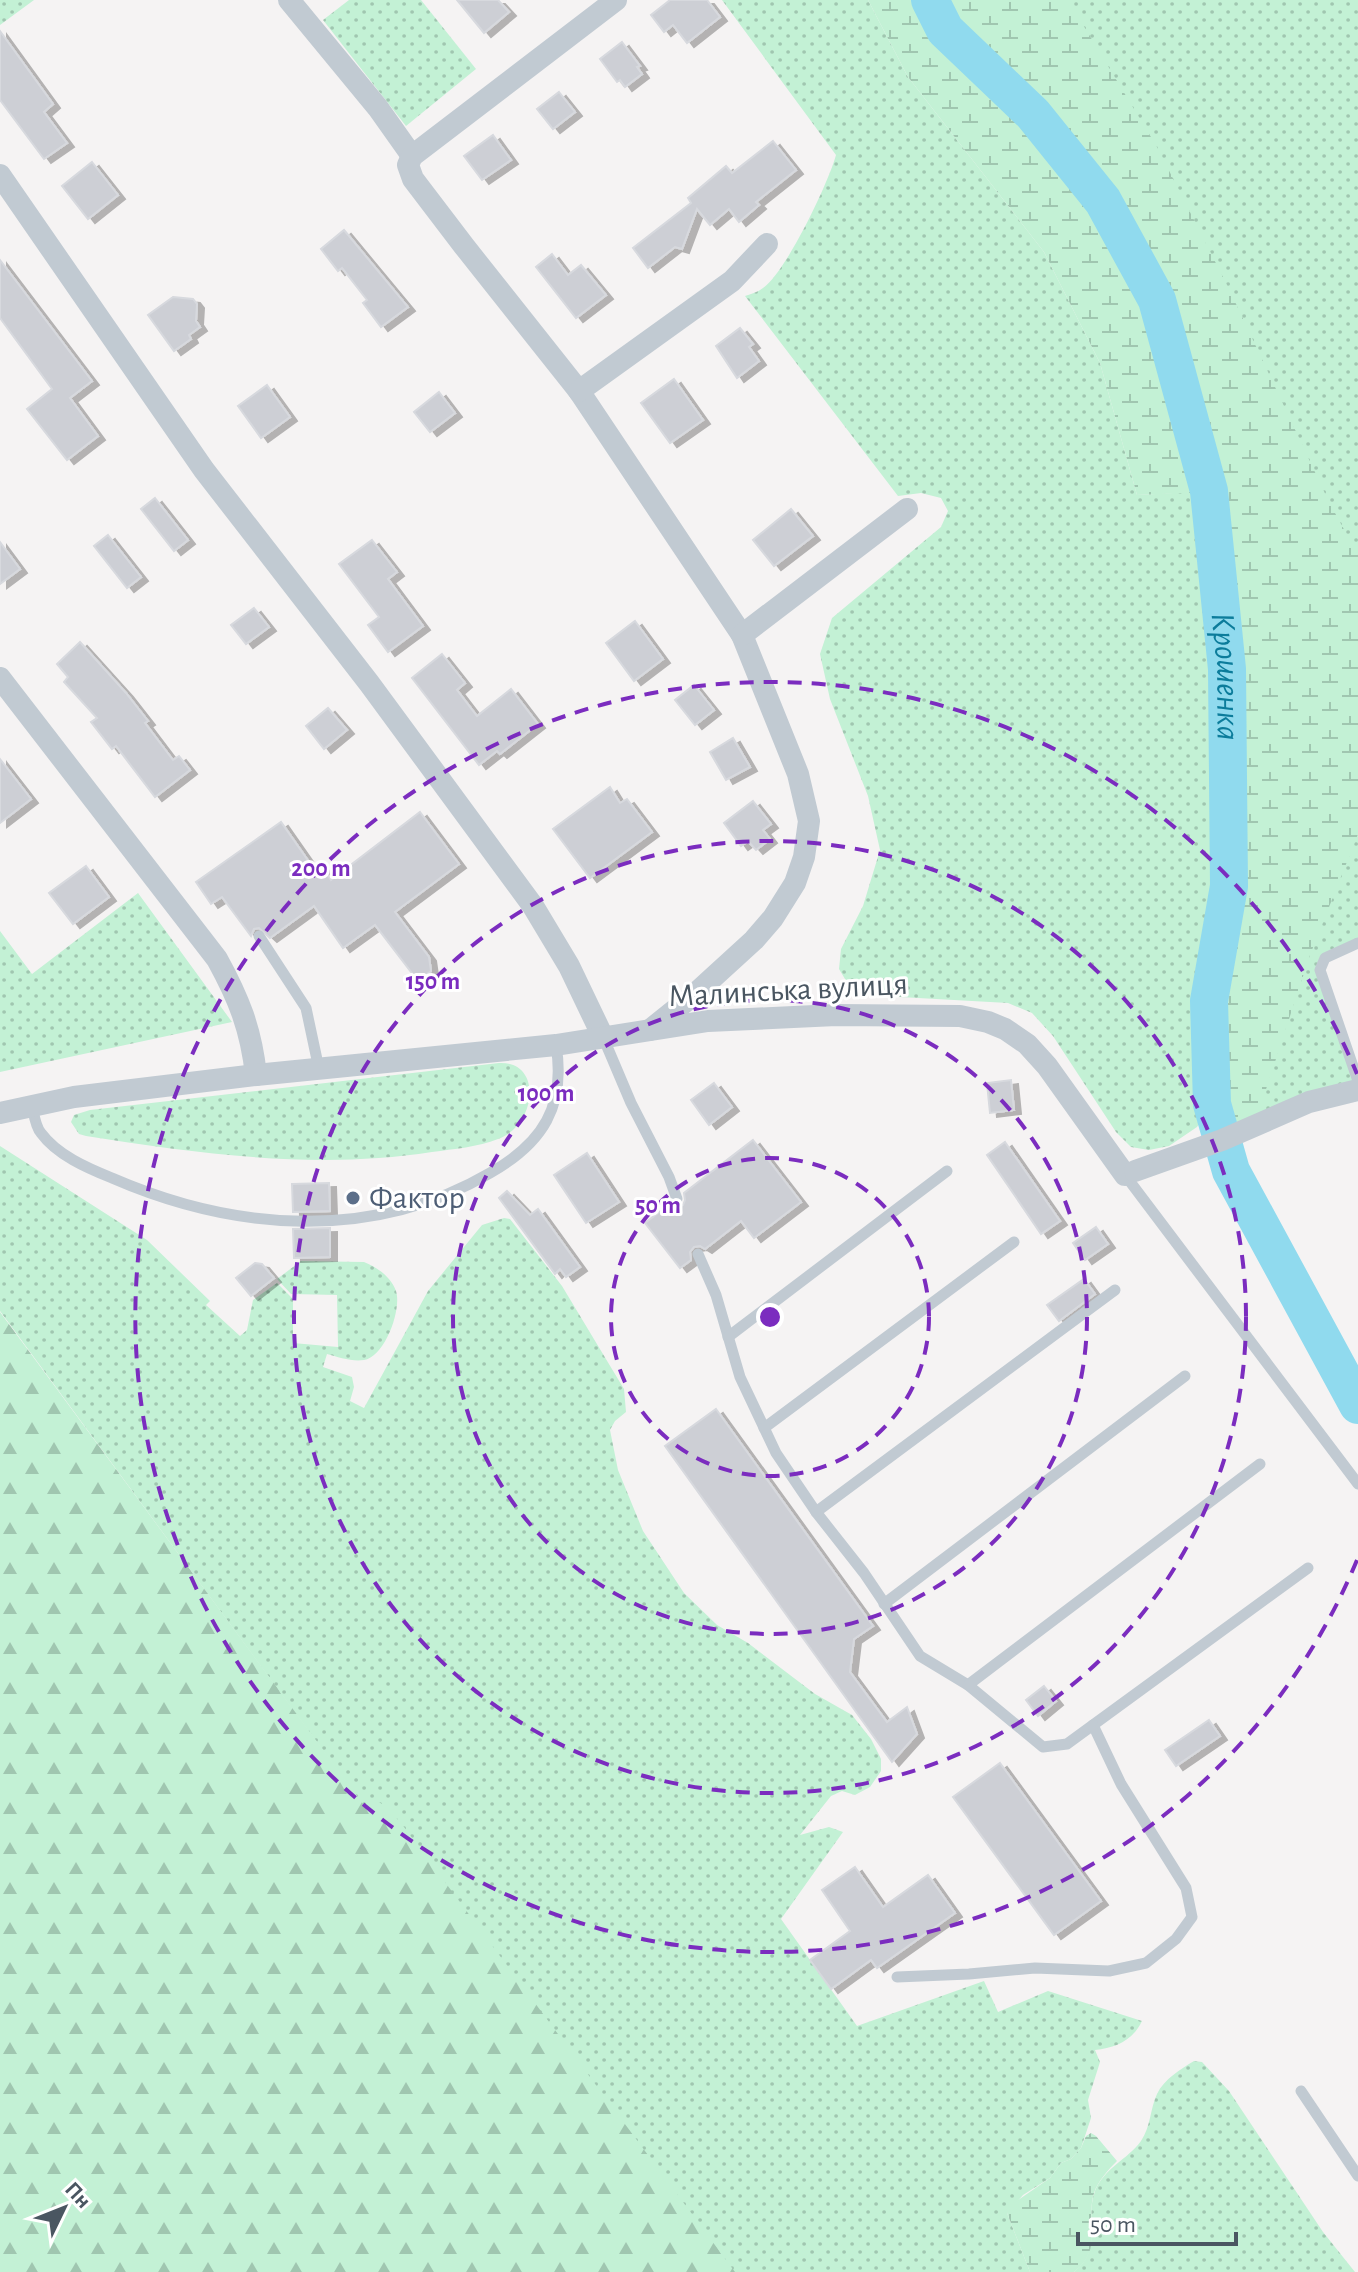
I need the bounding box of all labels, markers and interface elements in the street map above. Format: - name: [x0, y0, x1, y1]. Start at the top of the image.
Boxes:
- water label: Крошенка: [1204, 611, 1245, 741]
- text: 200 m: [291, 857, 351, 881]
- street label: Малинська вулиця: [667, 968, 909, 1012]
- text: 150 m: [406, 970, 460, 994]
- text: 100 m: [518, 1082, 574, 1106]
- place label: Фактор: [369, 1182, 465, 1214]
- marker: Фактор: [344, 1189, 362, 1207]
- text: 50 m: [635, 1194, 681, 1218]
- centre of rings: [756, 1303, 784, 1331]
- north arrow: [24, 2168, 104, 2248]
- text: Пн: [61, 2178, 95, 2212]
- scale bar: [1078, 2196, 1236, 2246]
- text: 50 m: [1090, 2213, 1136, 2237]

